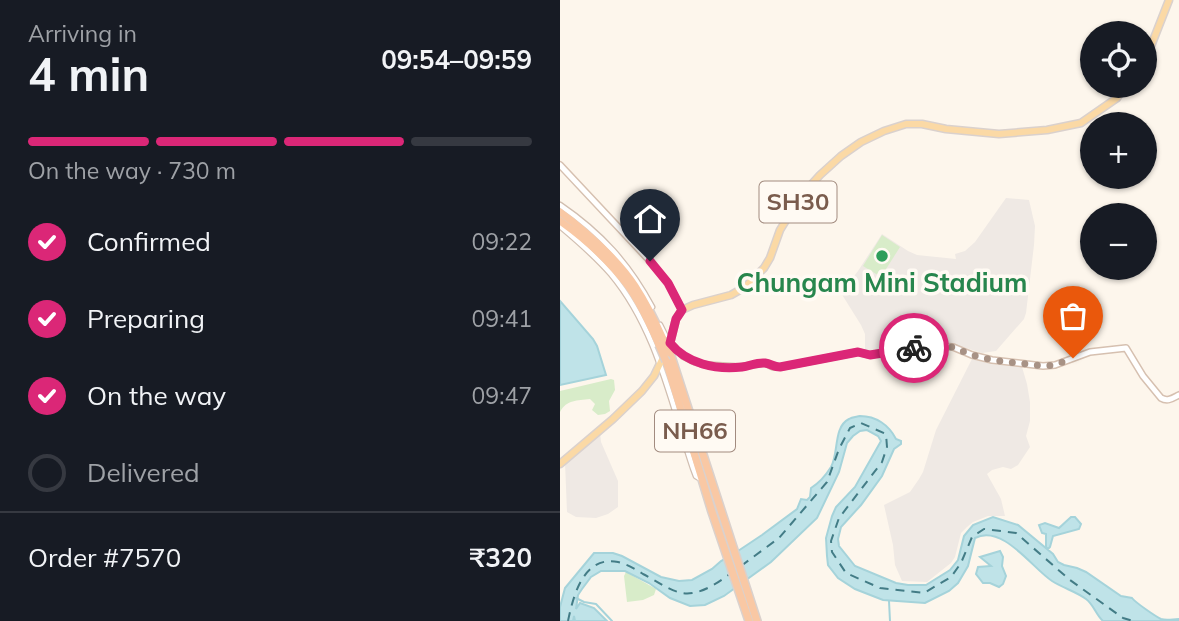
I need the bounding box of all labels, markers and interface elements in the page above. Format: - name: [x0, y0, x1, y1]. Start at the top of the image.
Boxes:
- text: Arriving in: [28, 19, 137, 48]
- map controls: [1080, 21, 1157, 280]
- button: locate: [1080, 21, 1157, 98]
- text: 09:54–09:59: [381, 43, 532, 76]
- text: 4 min: [28, 45, 149, 103]
- button: +: [1080, 112, 1157, 189]
- text: On the way · 730 m: [28, 156, 236, 185]
- road number: SH30: [760, 182, 836, 222]
- pin: [620, 189, 680, 261]
- icon: home: [631, 200, 669, 238]
- button: −: [1080, 203, 1157, 280]
- icon: check: [28, 223, 66, 261]
- text: Confirmed: [87, 225, 211, 258]
- text: 09:22: [472, 227, 532, 256]
- marker: Chungam Mini Stadium: [874, 248, 890, 264]
- place label: Chungam Mini Stadium: [737, 266, 1027, 299]
- pin: [1043, 286, 1103, 358]
- icon: bag: [1054, 297, 1092, 335]
- icon: check: [28, 300, 66, 338]
- text: Preparing: [87, 302, 205, 335]
- text: 09:41: [472, 304, 532, 333]
- courier: [879, 313, 949, 383]
- icon: bike: [895, 329, 933, 367]
- icon: check: [28, 377, 66, 415]
- text: On the way: [87, 379, 226, 412]
- text: 09:47: [472, 381, 532, 410]
- road number: NH66: [655, 410, 735, 452]
- text: Delivered: [87, 456, 200, 489]
- text: Order #7570: [28, 541, 181, 574]
- text: ₹320: [470, 541, 532, 574]

